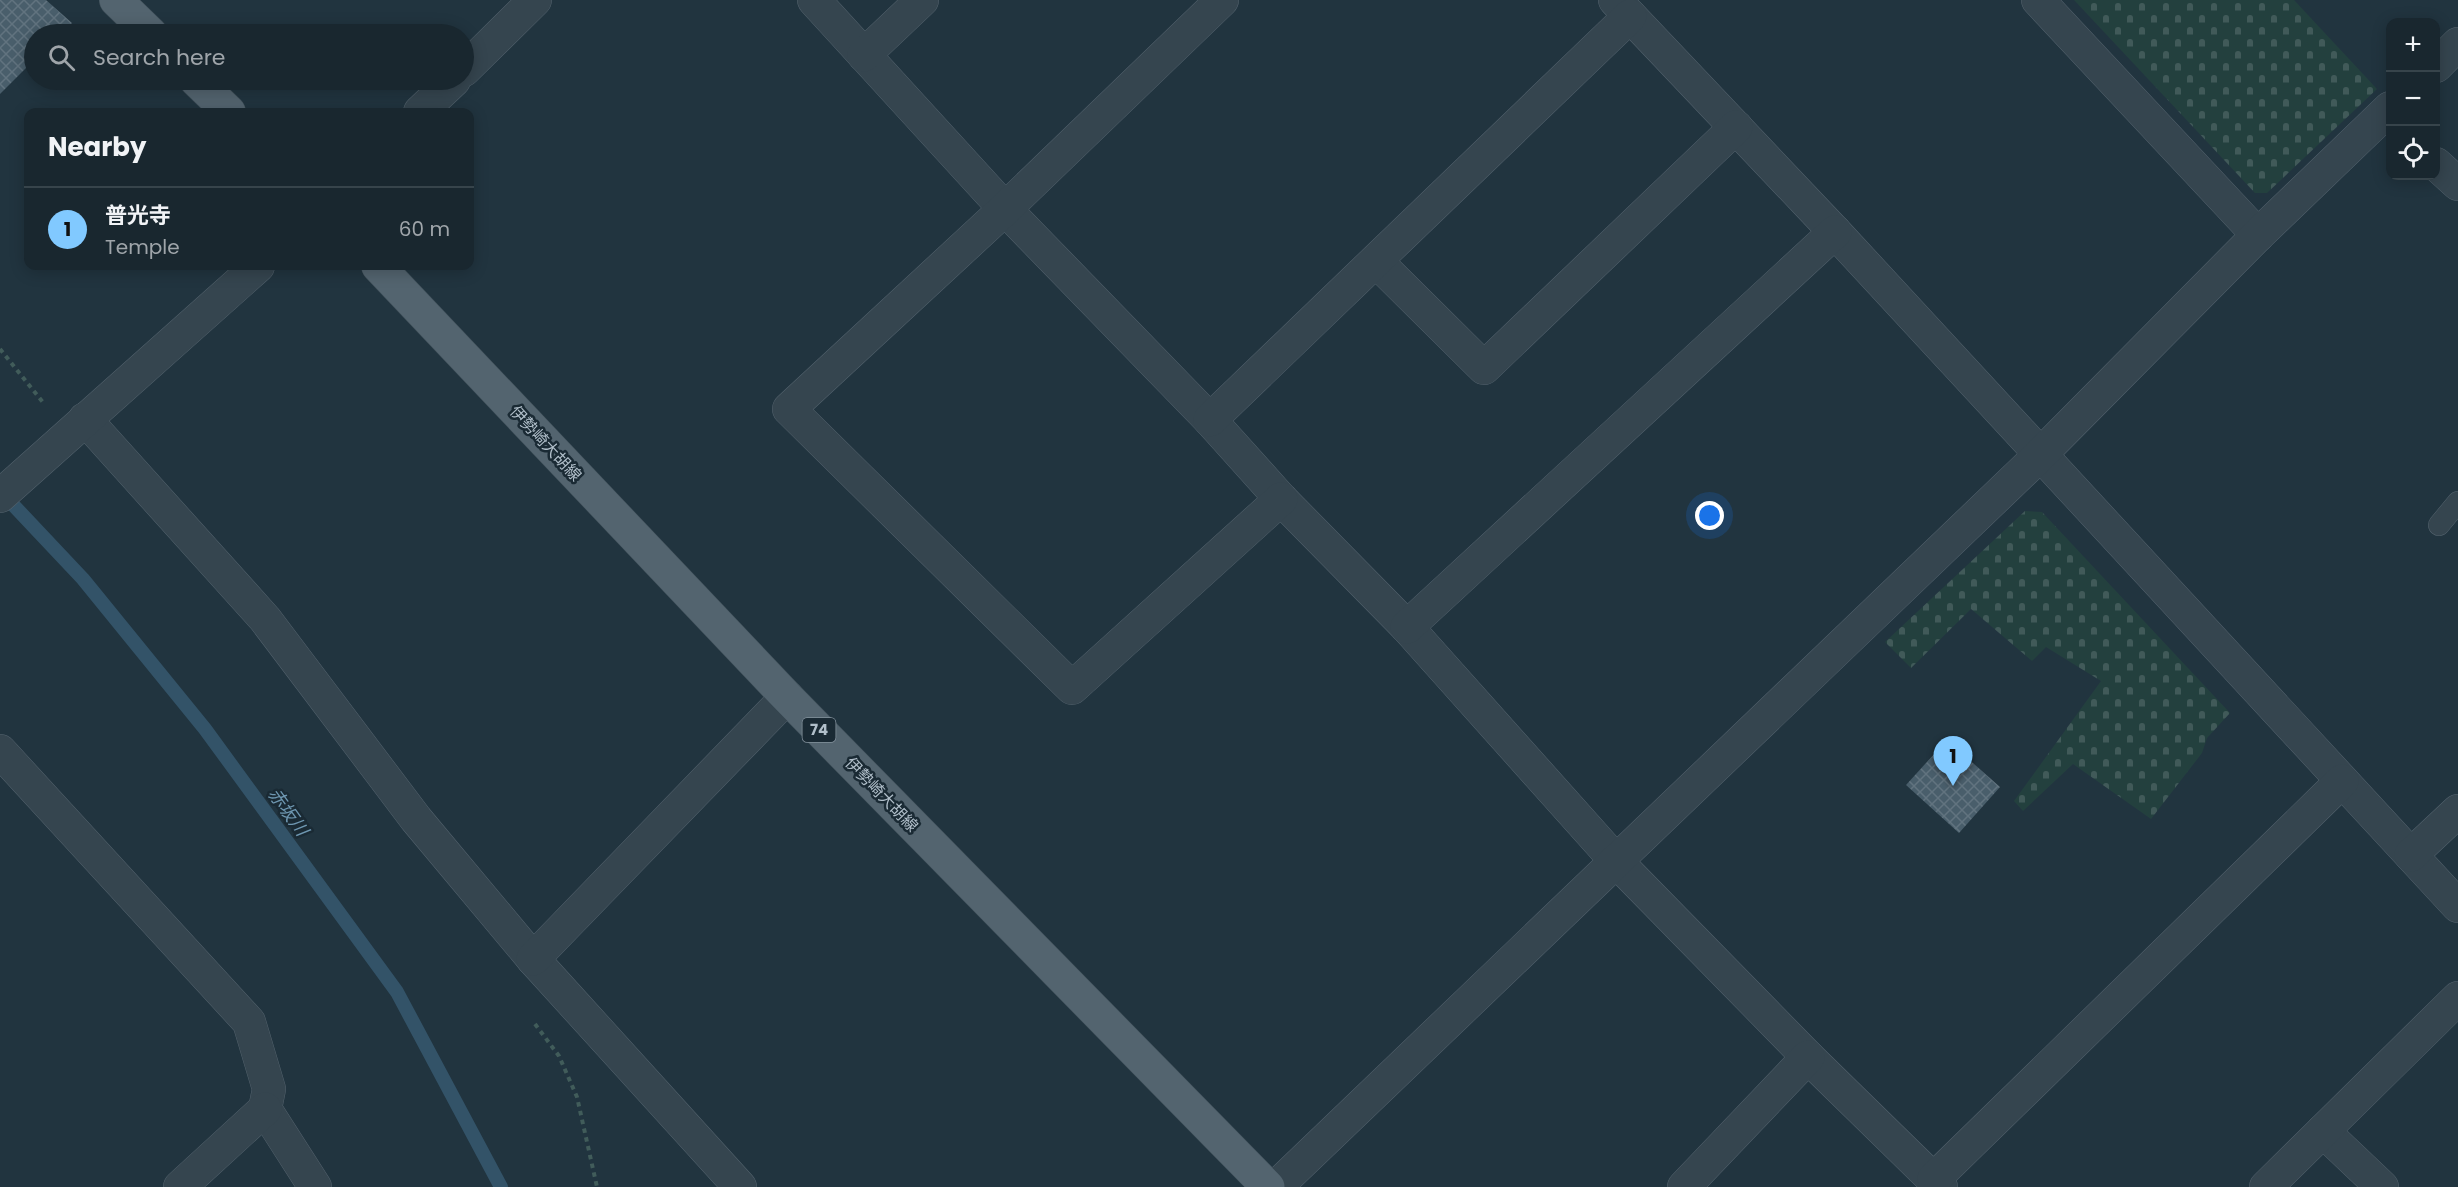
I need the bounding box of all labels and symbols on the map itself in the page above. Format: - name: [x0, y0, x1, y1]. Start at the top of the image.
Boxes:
- street label: 伊勢崎大胡線: [504, 400, 587, 486]
- your location: [1695, 501, 1724, 530]
- road number: 74: [802, 718, 836, 742]
- pin: 1: [1934, 736, 1972, 786]
- street label: 伊勢崎大胡線: [840, 752, 923, 837]
- water label: 赤坂川: [262, 783, 316, 843]

